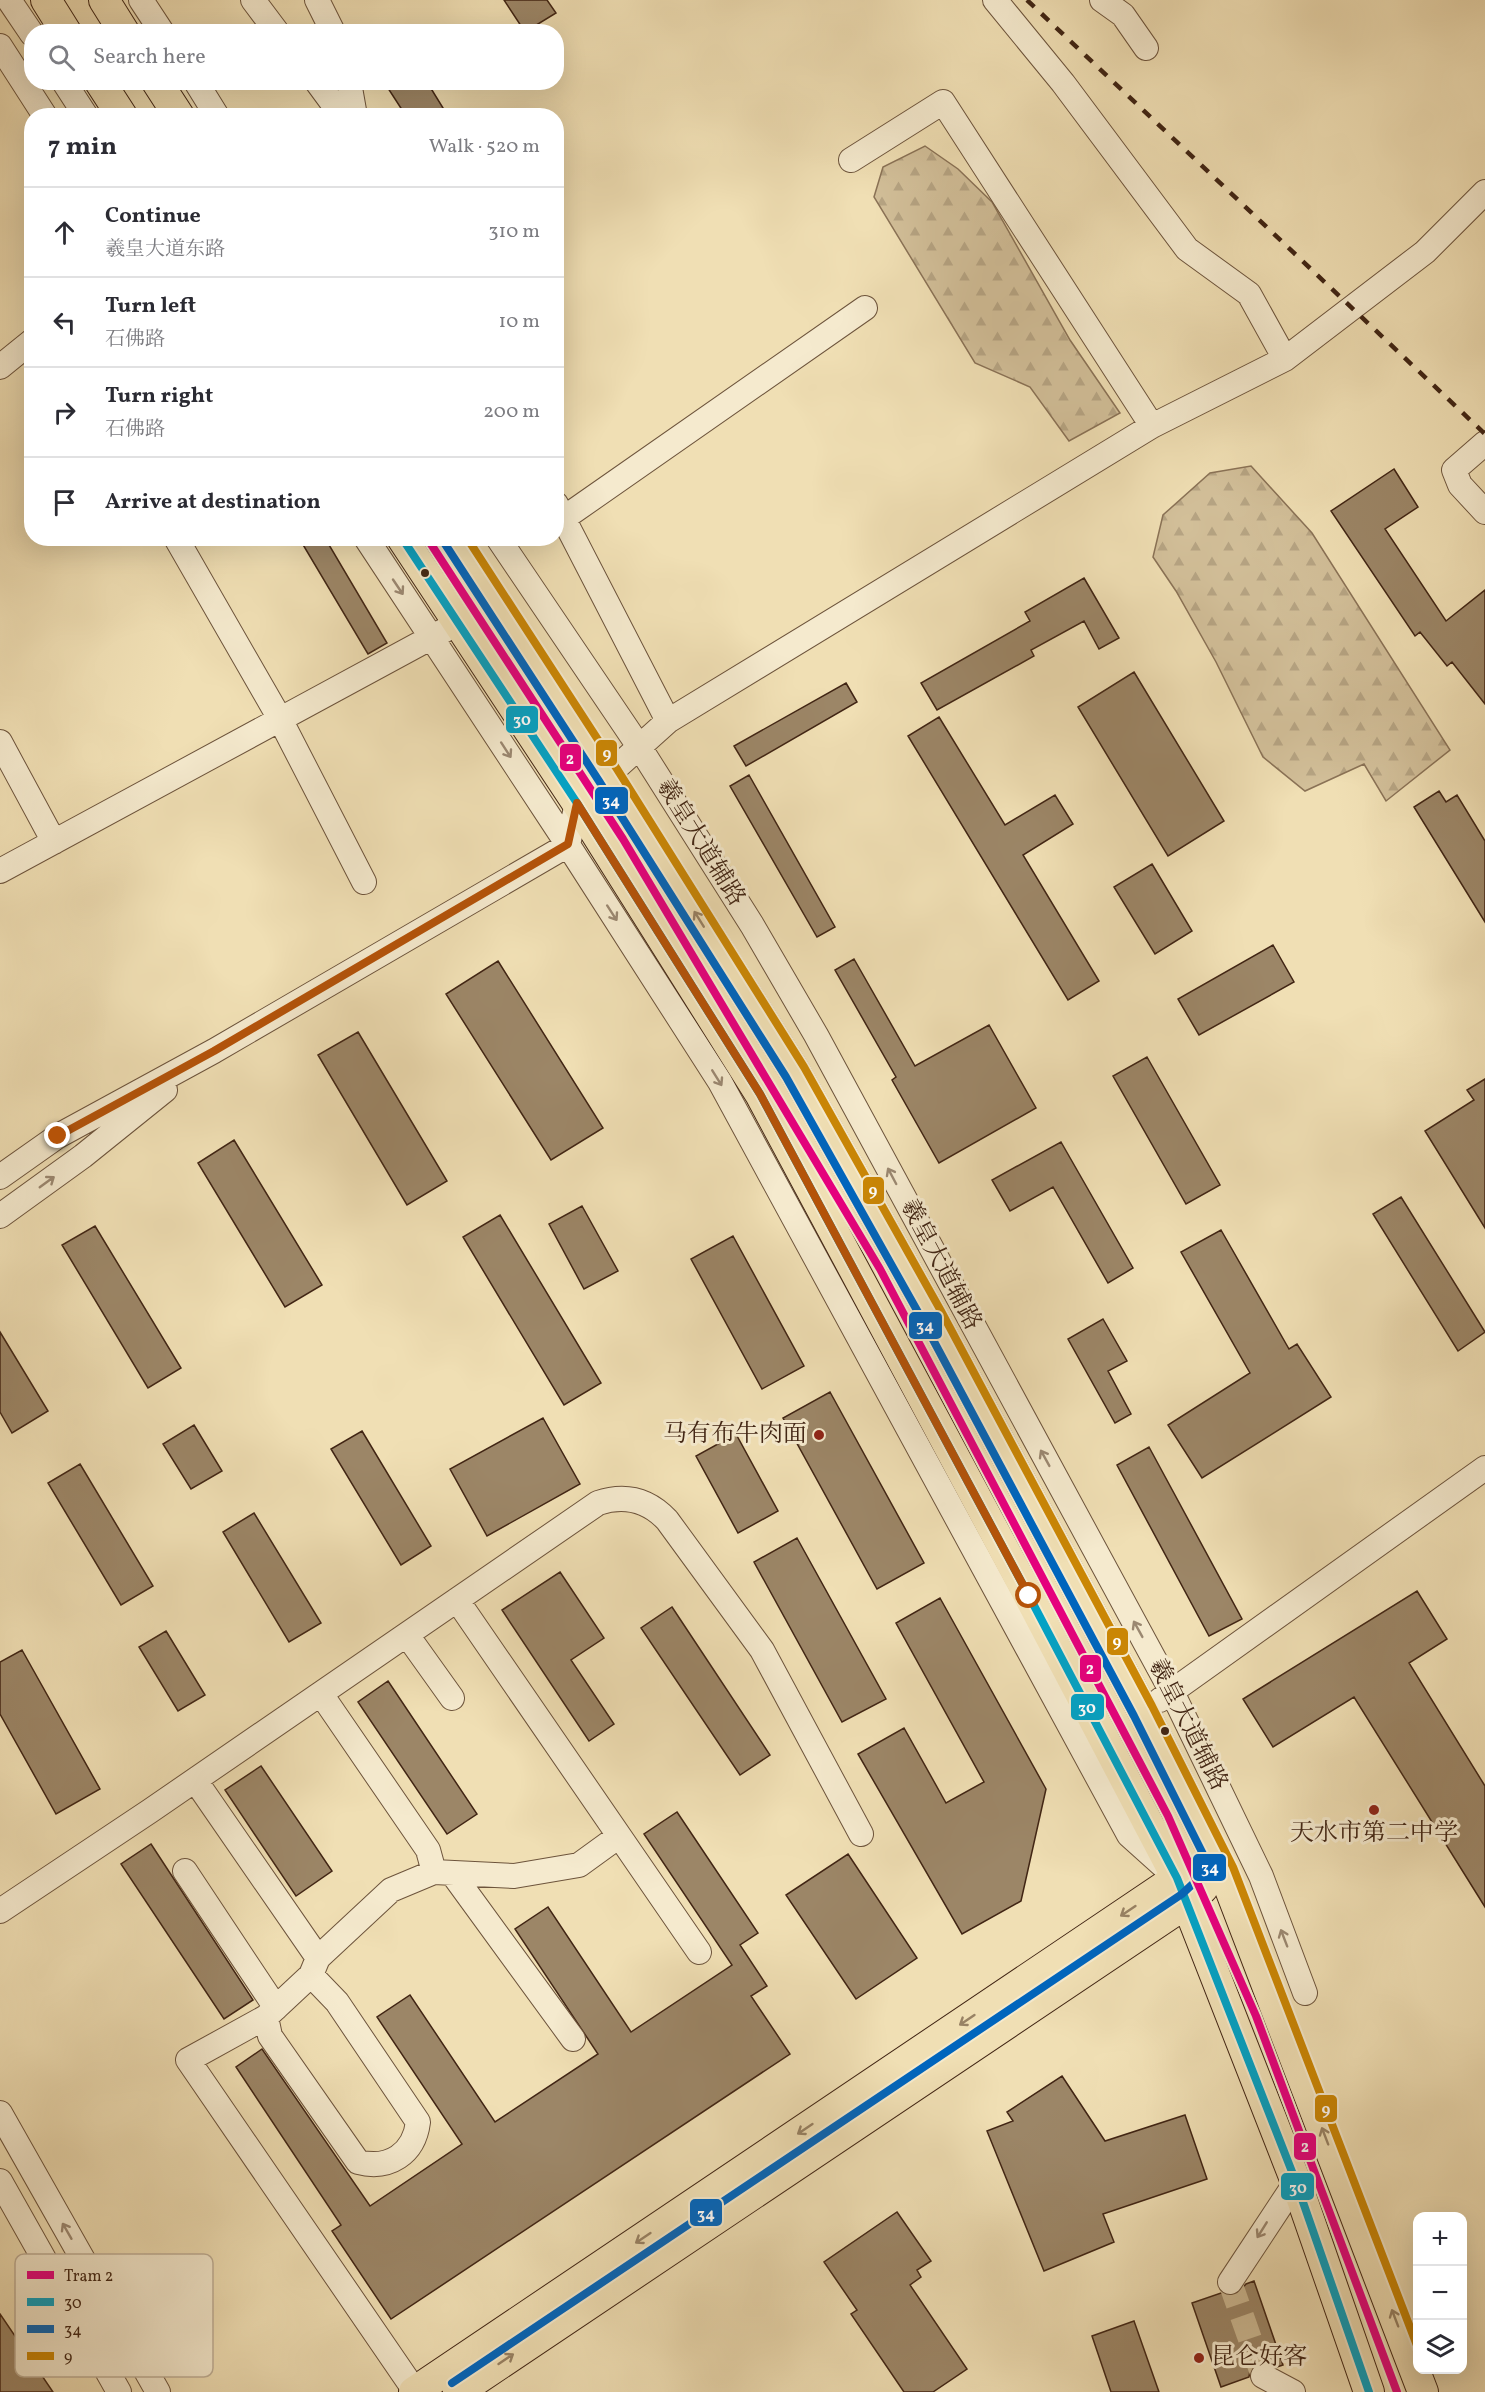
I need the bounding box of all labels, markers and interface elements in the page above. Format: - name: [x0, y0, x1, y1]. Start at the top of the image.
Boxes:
- search box: [24, 24, 564, 90]
- icon: search: [45, 41, 78, 74]
- text: Search here: [93, 42, 206, 73]
- text: 7 min: [48, 129, 117, 165]
- text: Walk · 520 m: [429, 133, 540, 161]
- text: Continue: [105, 201, 201, 232]
- icon: ahead: [48, 216, 81, 249]
- text: 310 m: [488, 218, 540, 246]
- text: 羲皇大道东路: [105, 236, 225, 264]
- text: Turn left: [105, 291, 196, 322]
- icon: left: [48, 306, 81, 339]
- text: 10 m: [499, 308, 540, 336]
- text: 石佛路: [105, 326, 165, 354]
- text: Turn right: [105, 381, 213, 412]
- icon: right: [48, 396, 81, 429]
- text: 200 m: [483, 398, 540, 426]
- text: 石佛路: [105, 416, 165, 444]
- icon: arrive: [48, 486, 81, 519]
- text: Arrive at destination: [105, 487, 321, 518]
- unlabelled marker: [419, 567, 431, 579]
- one-way arrow: [392, 579, 404, 595]
- line badge: 30: [505, 705, 539, 734]
- text: 30: [513, 710, 531, 732]
- line badge: 9: [595, 739, 618, 767]
- one-way arrow: [500, 741, 512, 758]
- line badge: 2: [559, 743, 582, 772]
- text: 9: [603, 744, 612, 766]
- text: 2: [566, 749, 574, 771]
- street label: 羲皇大道辅路: [647, 773, 753, 913]
- line badge: 34: [594, 786, 629, 815]
- text: 34: [602, 791, 620, 813]
- one-way arrow: [607, 904, 619, 921]
- one-way arrow: [692, 911, 704, 928]
- one-way arrow: [711, 1069, 723, 1086]
- route end: [44, 1122, 70, 1148]
- one-way arrow: [886, 1167, 897, 1185]
- one-way arrow: [39, 1176, 55, 1188]
- line badge: 9: [862, 1176, 885, 1205]
- text: 9: [869, 1181, 878, 1203]
- street label: 羲皇大道辅路: [891, 1193, 989, 1337]
- line badge: 34: [908, 1311, 943, 1340]
- text: 34: [916, 1316, 934, 1338]
- place label: 马有布牛肉面: [663, 1418, 807, 1452]
- marker: 马有布牛肉面: [812, 1428, 826, 1442]
- one-way arrow: [1039, 1450, 1051, 1467]
- route start: [1015, 1582, 1041, 1608]
- one-way arrow: [1132, 1621, 1143, 1639]
- line badge: 9: [1106, 1627, 1129, 1656]
- text: 9: [1113, 1632, 1122, 1654]
- street label: 羲皇大道辅路: [1139, 1653, 1235, 1797]
- line badge: 2: [1079, 1654, 1102, 1683]
- text: 2: [1086, 1659, 1094, 1681]
- line badge: 30: [1070, 1693, 1105, 1721]
- text: 30: [1078, 1698, 1096, 1720]
- unlabelled marker: [1159, 1725, 1171, 1737]
- marker: 天水市第二中学: [1367, 1803, 1381, 1817]
- place label: 天水市第二中学: [1290, 1817, 1458, 1851]
- line badge: 34: [1192, 1853, 1227, 1882]
- text: 34: [1201, 1858, 1219, 1880]
- one-way arrow: [1121, 1905, 1137, 1917]
- one-way arrow: [1278, 1929, 1289, 1948]
- one-way arrow: [959, 2014, 975, 2026]
- line badge: 9: [1314, 2094, 1338, 2123]
- text: 9: [1322, 2100, 1331, 2122]
- one-way arrow: [797, 2123, 814, 2135]
- one-way arrow: [1318, 2127, 1329, 2146]
- line badge: 2: [1293, 2132, 1317, 2161]
- text: 2: [1301, 2137, 1309, 2159]
- line badge: 30: [1280, 2172, 1315, 2201]
- text: 30: [1289, 2178, 1307, 2200]
- line badge: 34: [689, 2198, 723, 2227]
- text: 34: [697, 2204, 715, 2226]
- map controls: [1413, 2212, 1467, 2374]
- button: +: [1413, 2212, 1467, 2266]
- one-way arrow: [1256, 2221, 1268, 2238]
- one-way arrow: [61, 2223, 73, 2240]
- one-way arrow: [635, 2232, 652, 2244]
- legend: [15, 2254, 213, 2377]
- text: Tram 2: [64, 2266, 113, 2288]
- button: −: [1413, 2266, 1467, 2320]
- text: 30: [64, 2293, 82, 2315]
- one-way arrow: [1388, 2309, 1399, 2328]
- text: 34: [64, 2320, 82, 2342]
- button: layers: [1413, 2320, 1467, 2374]
- place label: 昆仑好客: [1211, 2341, 1307, 2375]
- text: 9: [64, 2347, 72, 2369]
- marker: 昆仑好客: [1192, 2351, 1206, 2365]
- one-way arrow: [497, 2353, 514, 2365]

